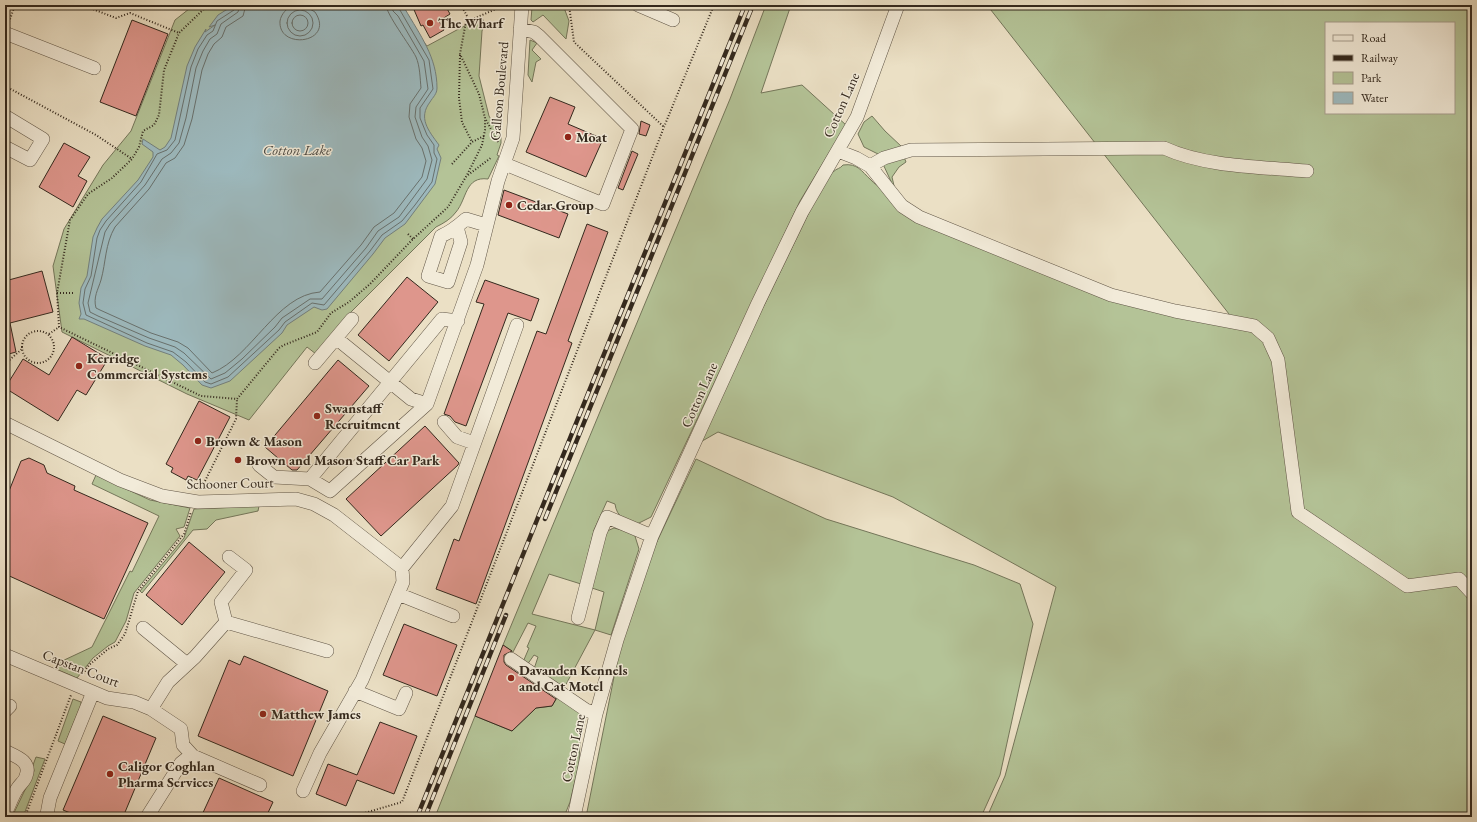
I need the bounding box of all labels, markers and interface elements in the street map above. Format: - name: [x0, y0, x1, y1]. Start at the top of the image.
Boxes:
- place label: The Wharf: [438, 14, 505, 32]
- marker: The Wharf: [425, 18, 435, 28]
- legend: [1325, 22, 1455, 114]
- text: Road: [1361, 30, 1387, 46]
- street label: Galleon Boulevard: [486, 40, 512, 141]
- text: Railway: [1361, 50, 1399, 66]
- street label: Cotton Lane: [819, 69, 864, 140]
- text: Park: [1361, 70, 1382, 86]
- text: Water: [1361, 90, 1388, 106]
- place label: Moat: [576, 128, 608, 146]
- marker: Moat: [563, 132, 573, 142]
- water label: Cotton Lake: [263, 140, 332, 159]
- place label: Cedar Group: [517, 196, 594, 214]
- marker: Cedar Group: [504, 200, 514, 210]
- place label: Kerridge Commercial Systems: [87, 349, 207, 383]
- street label: Cotton Lane: [677, 359, 722, 430]
- marker: Kerridge Commercial Systems: [74, 361, 84, 371]
- place label: Swanstaff Recruitment: [325, 399, 401, 433]
- marker: Swanstaff Recruitment: [312, 411, 322, 421]
- place label: Brown & Mason: [206, 432, 302, 450]
- marker: Brown & Mason: [193, 436, 203, 446]
- place label: Brown and Mason Staff Car Park: [246, 451, 440, 469]
- marker: Brown and Mason Staff Car Park: [233, 455, 243, 465]
- street label: Schooner Court: [186, 473, 274, 493]
- street label: Capstan Court: [40, 645, 123, 691]
- place label: Davanden Kennels and Cat Motel: [519, 661, 628, 695]
- marker: Davanden Kennels and Cat Motel: [506, 673, 516, 683]
- place label: Matthew James: [271, 705, 361, 723]
- marker: Matthew James: [258, 709, 268, 719]
- street label: Cotton Lane: [557, 712, 589, 784]
- place label: Caligor Coghlan Pharma Services: [118, 757, 215, 791]
- marker: Caligor Coghlan Pharma Services: [105, 769, 115, 779]

